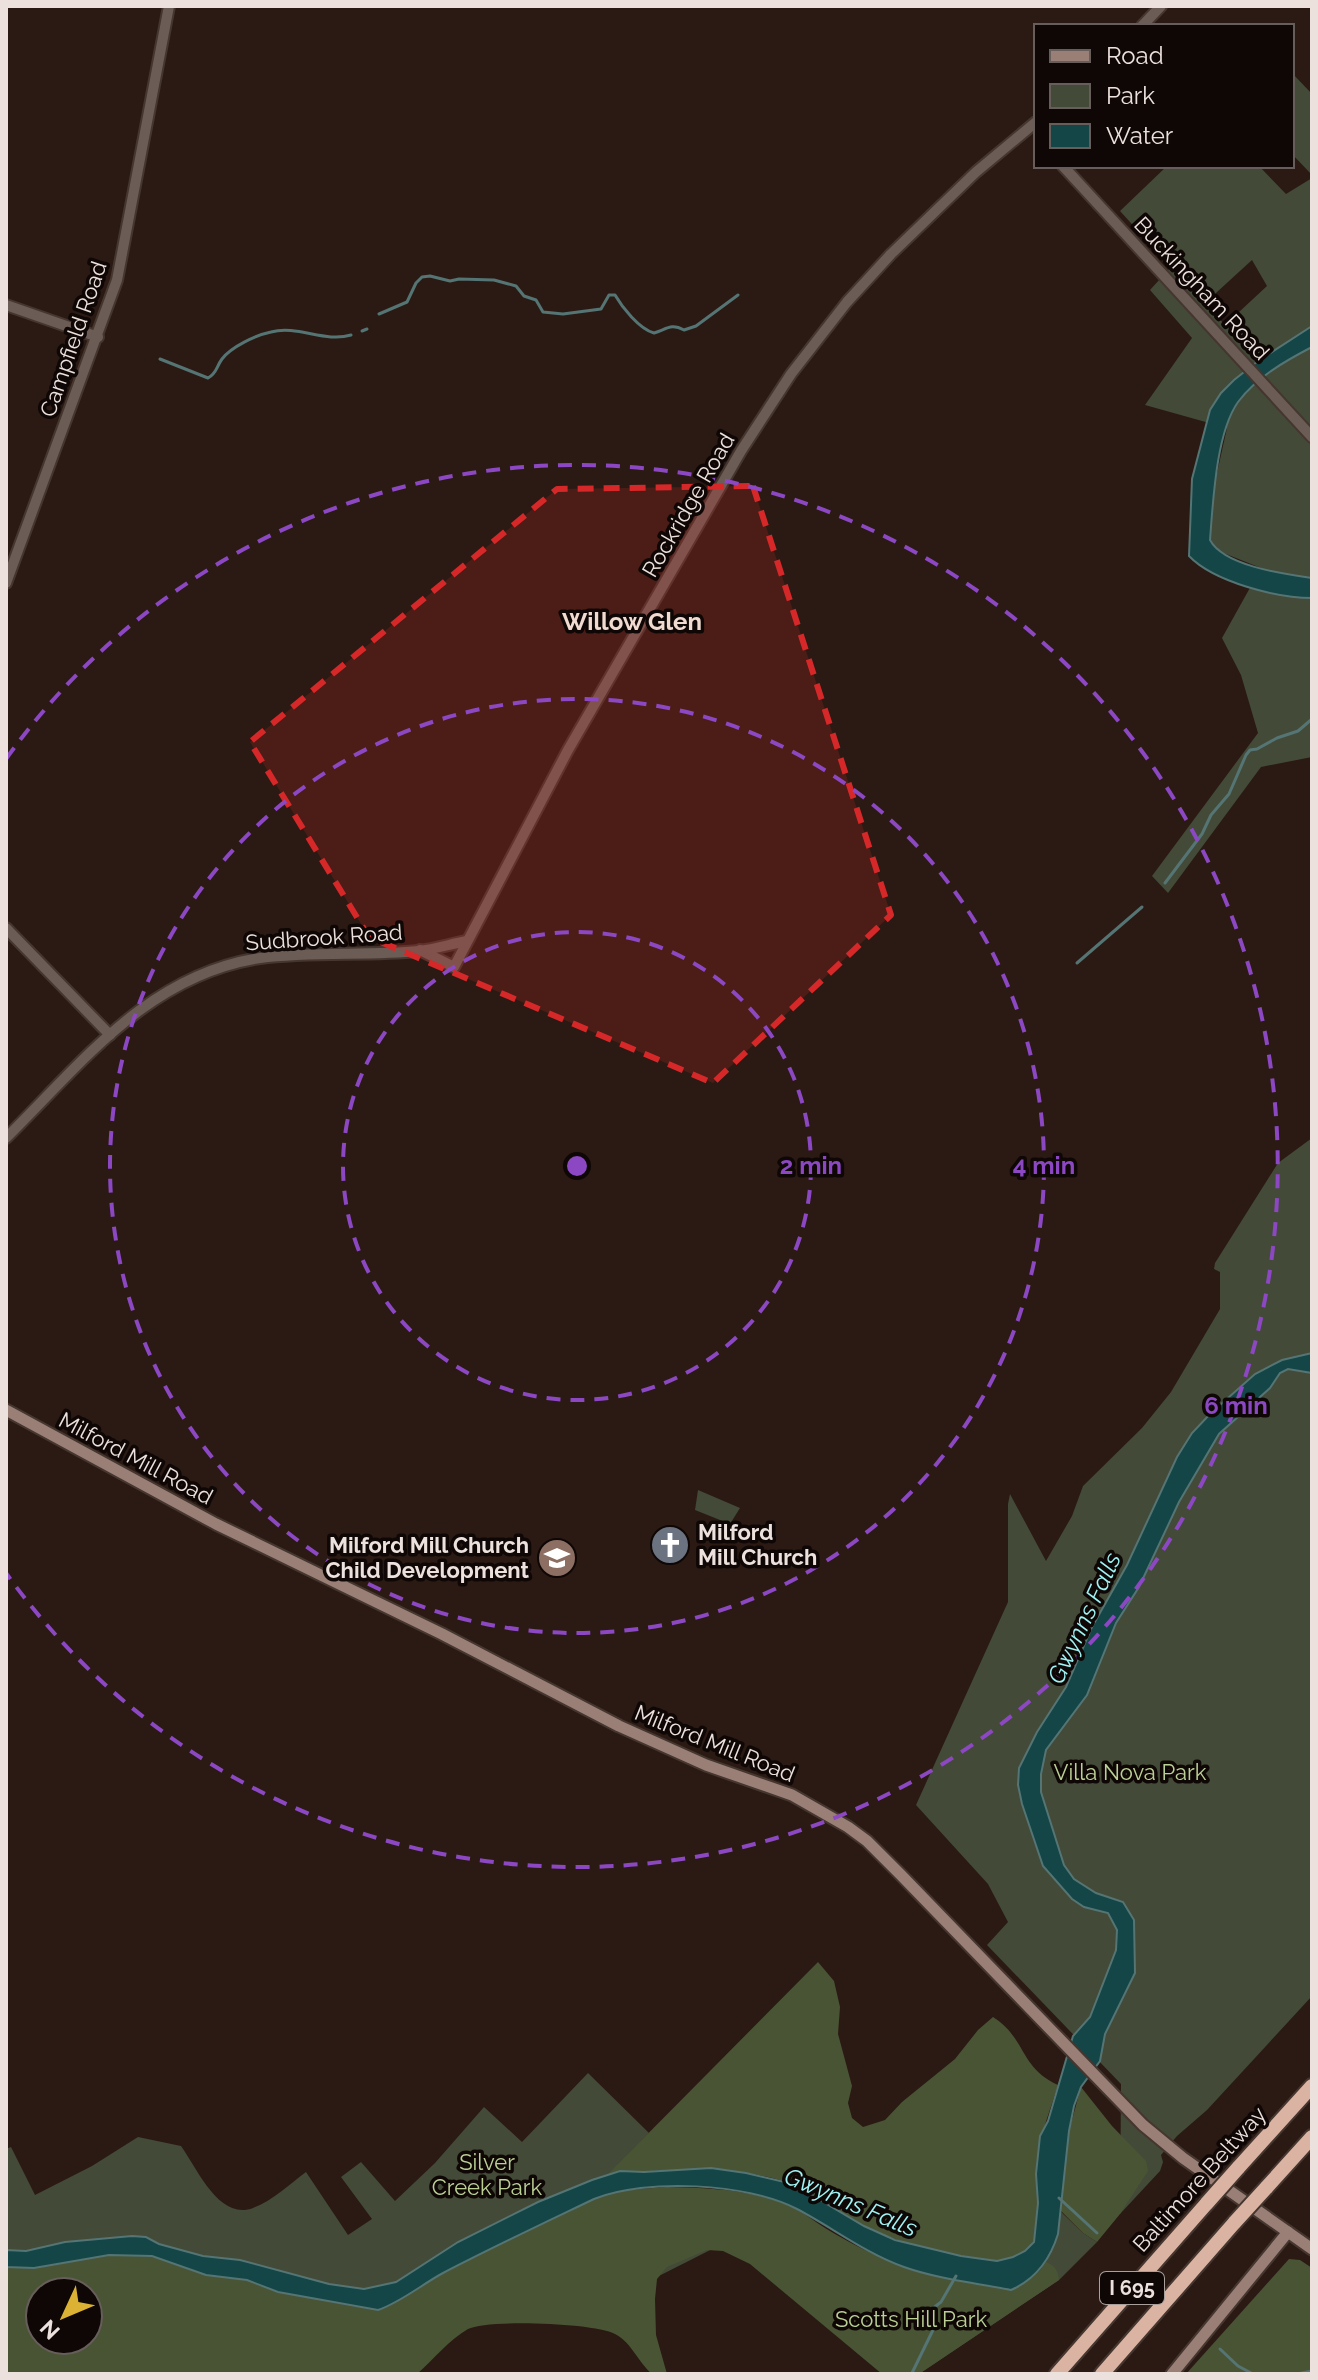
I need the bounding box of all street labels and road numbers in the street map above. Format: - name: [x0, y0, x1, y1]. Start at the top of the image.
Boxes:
- street label: Buckingham Road: [1129, 211, 1275, 365]
- street label: Campfield Road: [34, 258, 112, 420]
- street label: Rockridge Road: [636, 428, 740, 582]
- street label: Sudbrook Road: [245, 919, 403, 955]
- street label: Milford Mill Road: [55, 1406, 217, 1510]
- street label: Milford Mill Road: [631, 1699, 799, 1787]
- street label: Baltimore Beltway: [1127, 2101, 1271, 2257]
- road number: I 695: [1100, 2272, 1164, 2304]

